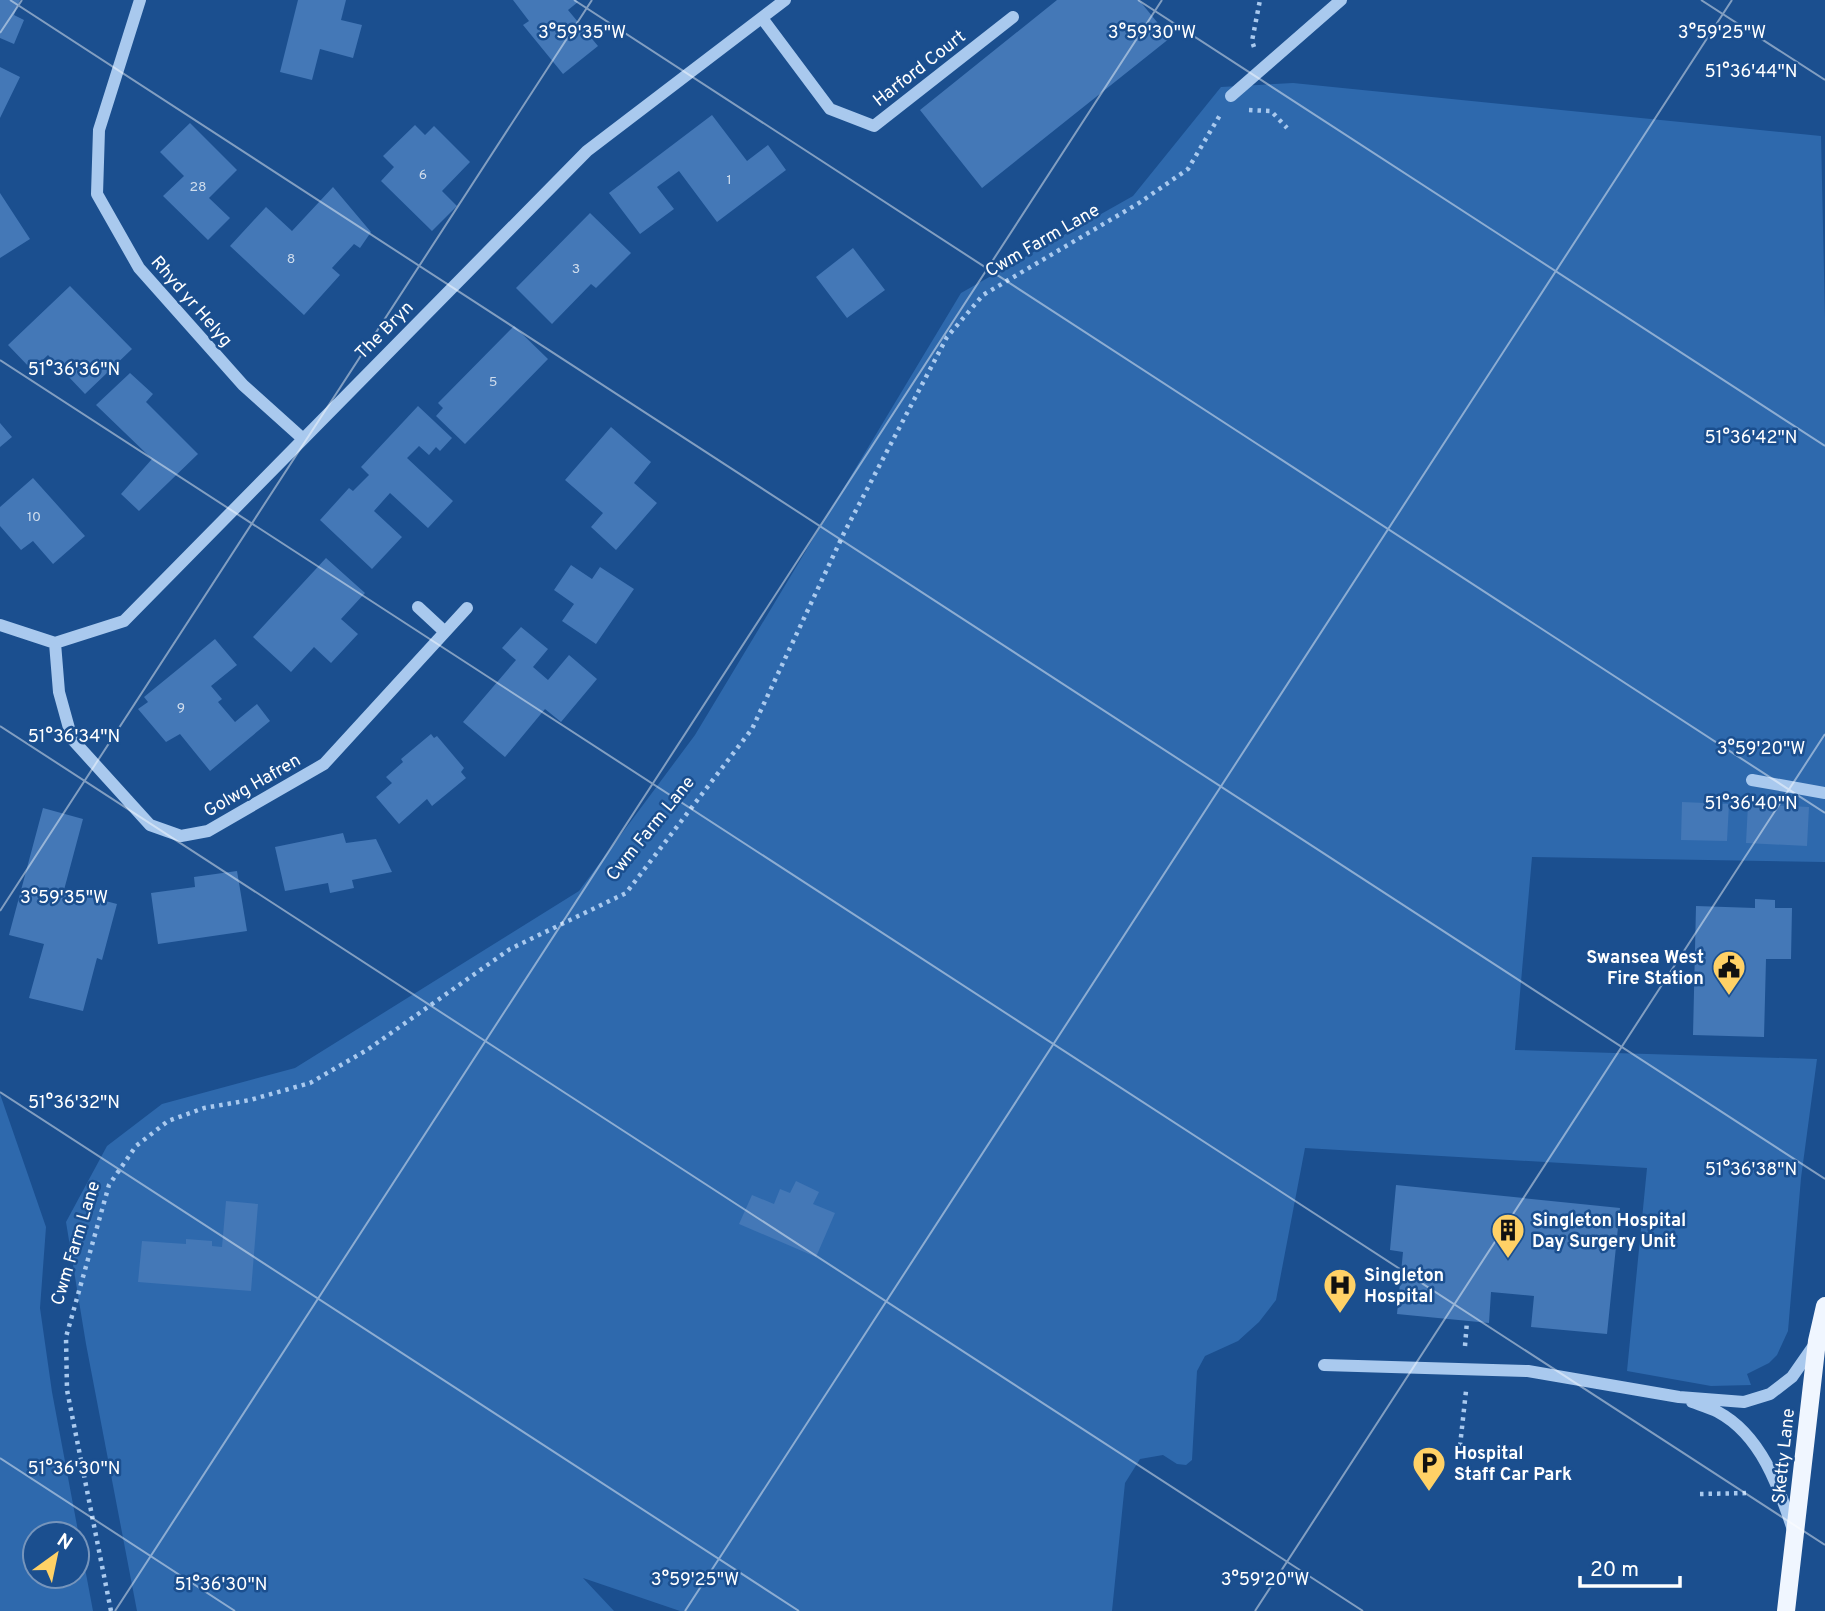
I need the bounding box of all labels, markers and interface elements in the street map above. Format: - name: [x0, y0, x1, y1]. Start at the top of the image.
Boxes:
- text: 3°59'35"W: [538, 22, 626, 45]
- text: 3°59'30"W: [1108, 22, 1196, 45]
- text: 3°59'25"W: [1678, 22, 1766, 45]
- street label: Harford Court: [869, 26, 971, 113]
- text: 51°36'44"N: [1704, 61, 1798, 84]
- house number: 6: [419, 167, 427, 184]
- house number: 1: [726, 172, 732, 189]
- house number: 28: [189, 179, 207, 196]
- street label: Cwm Farm Lane: [981, 199, 1104, 283]
- house number: 8: [287, 251, 295, 268]
- street label: Rhyd yr Helyg: [145, 252, 237, 352]
- house number: 3: [572, 261, 580, 278]
- street label: The Bryn: [351, 297, 419, 365]
- text: 51°36'36"N: [28, 359, 120, 382]
- house number: 5: [489, 374, 497, 391]
- text: 51°36'42"N: [1705, 427, 1797, 450]
- house number: 10: [27, 509, 41, 526]
- house number: 9: [177, 700, 185, 717]
- text: 51°36'34"N: [28, 726, 120, 749]
- text: 3°59'20"W: [1717, 738, 1805, 761]
- street label: Golwg Hafren: [200, 749, 305, 823]
- street label: Cwm Farm Lane: [602, 772, 701, 886]
- text: 51°36'40"N: [1704, 793, 1798, 816]
- text: 3°59'35"W: [20, 887, 108, 910]
- place label: Swansea West Fire Station: [1586, 947, 1704, 991]
- public building icon: Swansea West Fire Station: [1710, 948, 1748, 997]
- text: 51°36'32"N: [28, 1092, 120, 1115]
- text: 51°36'38"N: [1705, 1159, 1797, 1182]
- street label: Cwm Farm Lane: [47, 1179, 106, 1308]
- place label: Singleton Hospital Day Surgery Unit: [1532, 1210, 1686, 1254]
- building icon: Singleton Hospital Day Surgery Unit: [1489, 1211, 1527, 1260]
- place label: Singleton Hospital: [1364, 1265, 1444, 1309]
- hospital icon: Singleton Hospital: [1321, 1266, 1359, 1315]
- street label: Sketty Lane: [1768, 1407, 1801, 1505]
- place label: Hospital Staff Car Park: [1454, 1443, 1572, 1487]
- parking icon: Hospital Staff Car Park: [1410, 1444, 1448, 1493]
- text: 51°36'30"N: [28, 1458, 120, 1481]
- north arrow: [21, 1520, 91, 1590]
- text: N: [52, 1529, 76, 1556]
- scale bar: [1580, 1544, 1680, 1588]
- text: 20 m: [1590, 1557, 1639, 1584]
- text: 3°59'25"W: [651, 1569, 739, 1592]
- text: 3°59'20"W: [1221, 1569, 1309, 1592]
- text: 51°36'30"N: [175, 1574, 267, 1597]

